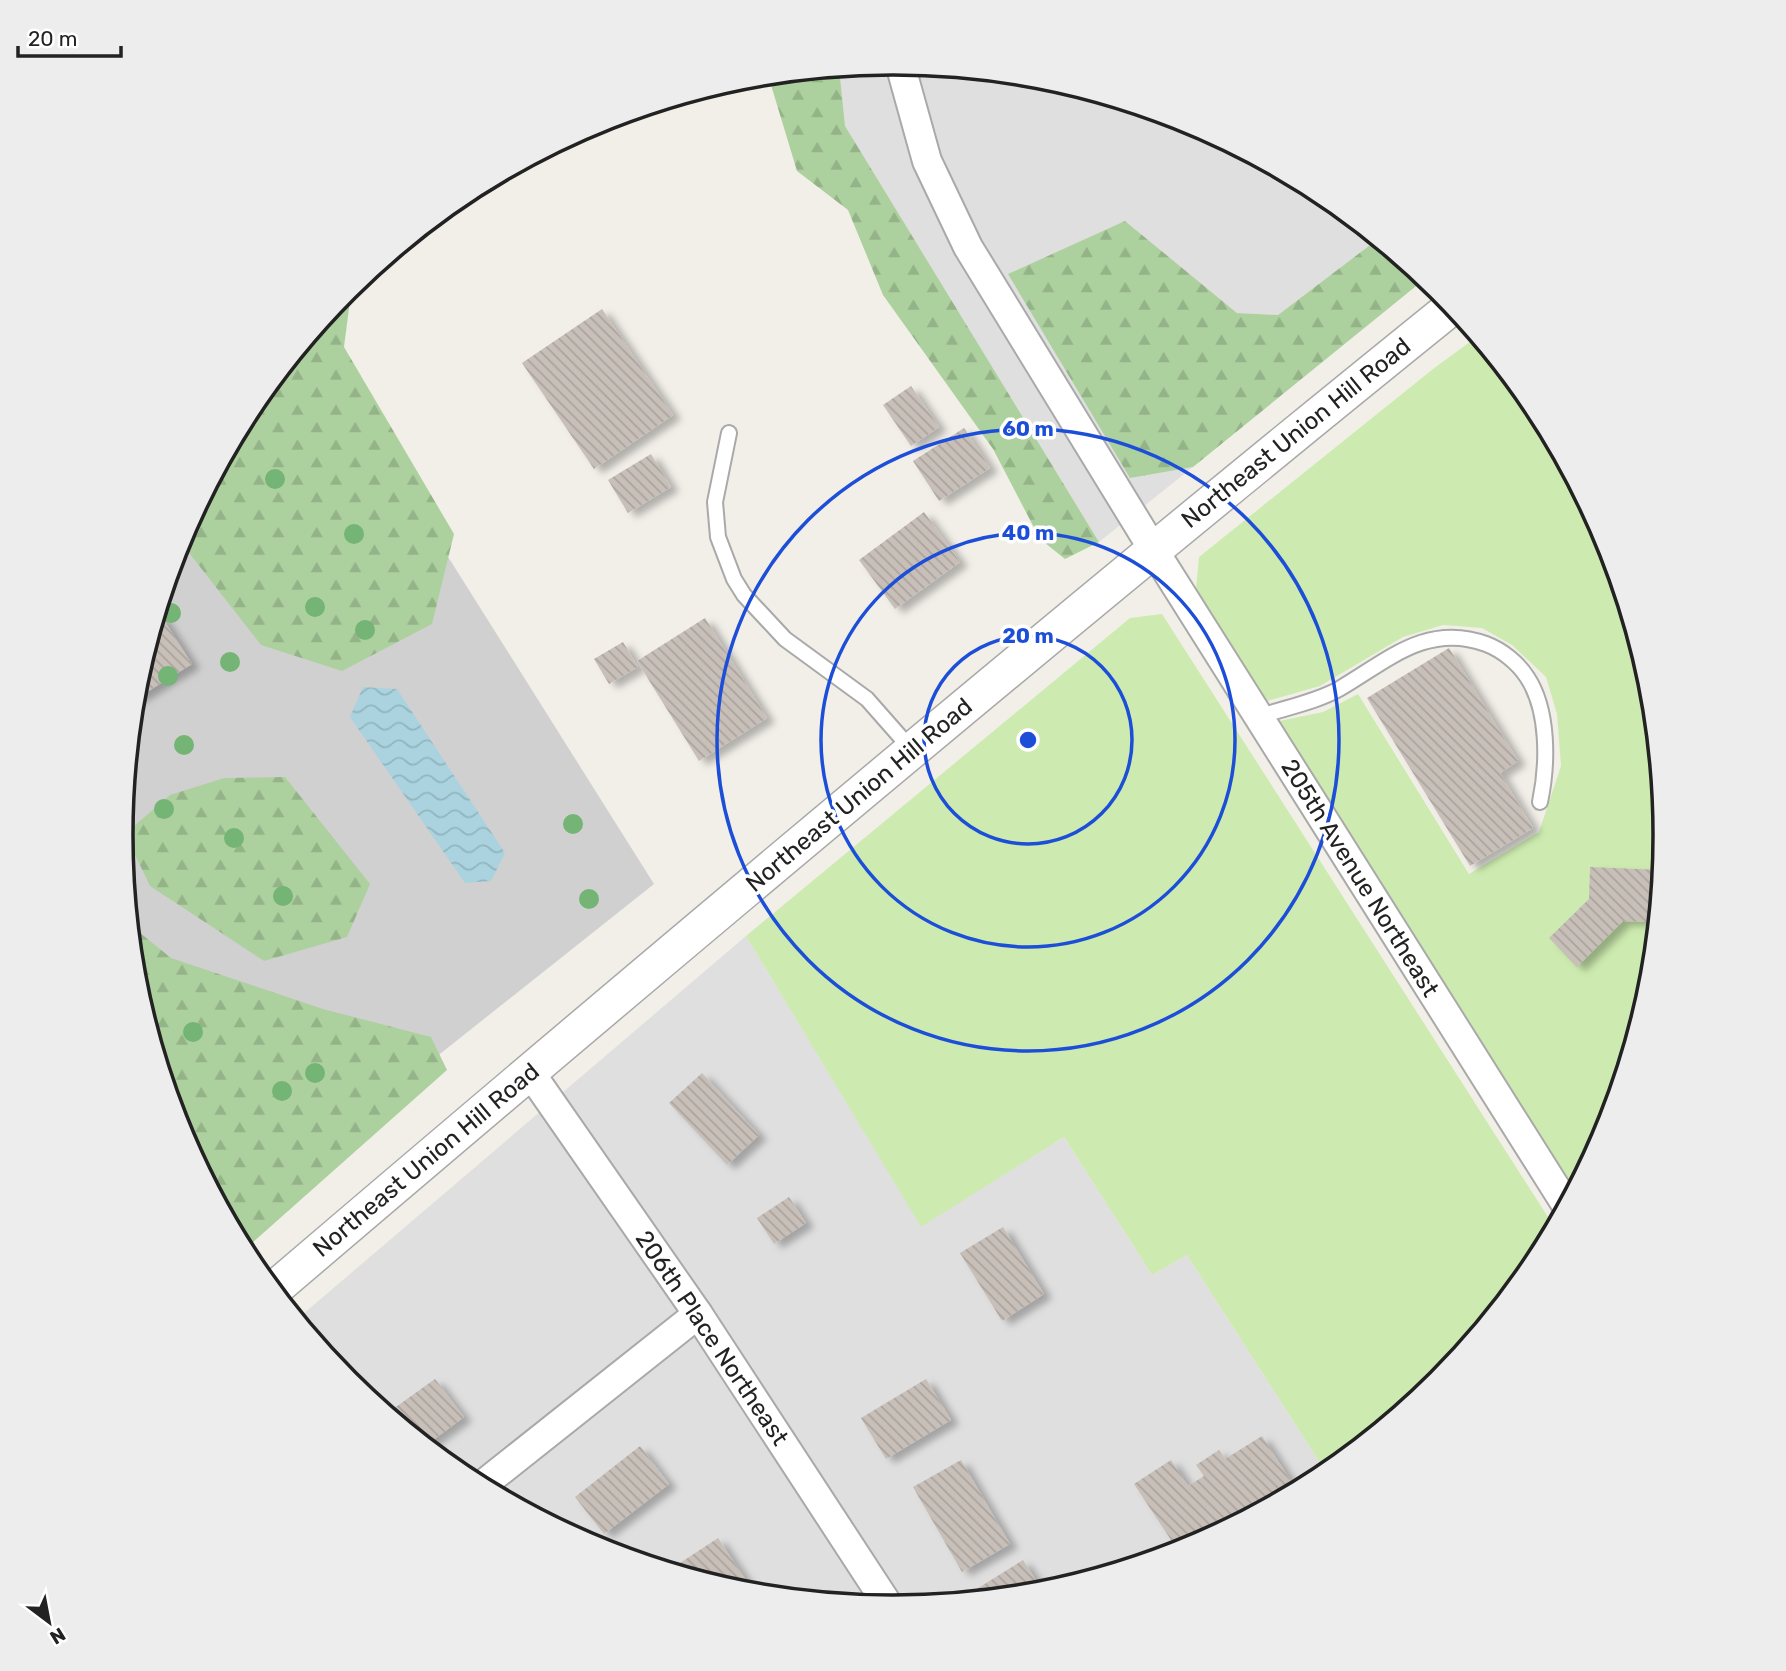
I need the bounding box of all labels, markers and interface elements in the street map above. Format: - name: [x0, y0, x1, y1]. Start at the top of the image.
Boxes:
- scale bar: [18, 14, 121, 58]
- text: 20 m: [28, 26, 77, 51]
- street label: Northeast Union Hill Road: [1176, 332, 1416, 534]
- text: 60 m: [1002, 416, 1054, 441]
- text: 40 m: [1002, 520, 1054, 545]
- text: 20 m: [1002, 623, 1054, 648]
- street label: Northeast Union Hill Road: [740, 692, 978, 898]
- centre of rings: [1016, 728, 1040, 752]
- street label: 205th Avenue Northeast: [1275, 754, 1445, 1002]
- street label: Northeast Union Hill Road: [307, 1057, 545, 1263]
- street label: 206th Place Northeast: [630, 1225, 794, 1451]
- north arrow: [14, 1587, 84, 1657]
- text: N: [46, 1623, 70, 1649]

